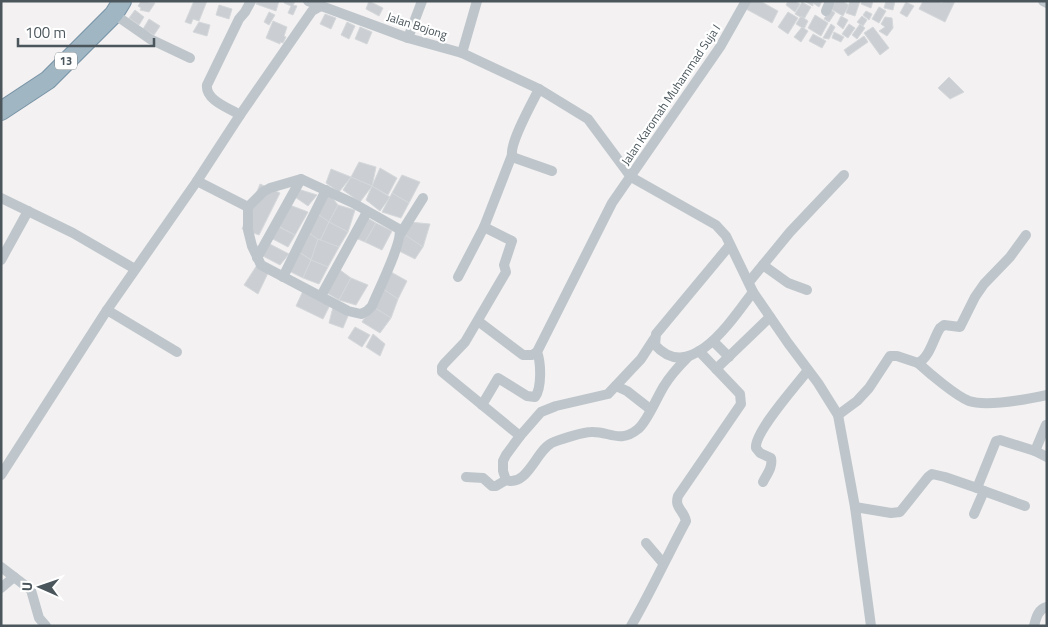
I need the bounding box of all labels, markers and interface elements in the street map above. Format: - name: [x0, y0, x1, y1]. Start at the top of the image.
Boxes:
- street label: Jalan Bojong: [384, 7, 450, 44]
- scale bar: [18, 15, 154, 47]
- street label: Jalan Karomah Muhammad Suja I: [616, 20, 725, 169]
- text: 100 m: [25, 21, 66, 44]
- road number: 13: [55, 52, 77, 70]
- north arrow: [15, 562, 65, 612]
- text: U: [16, 582, 37, 591]

